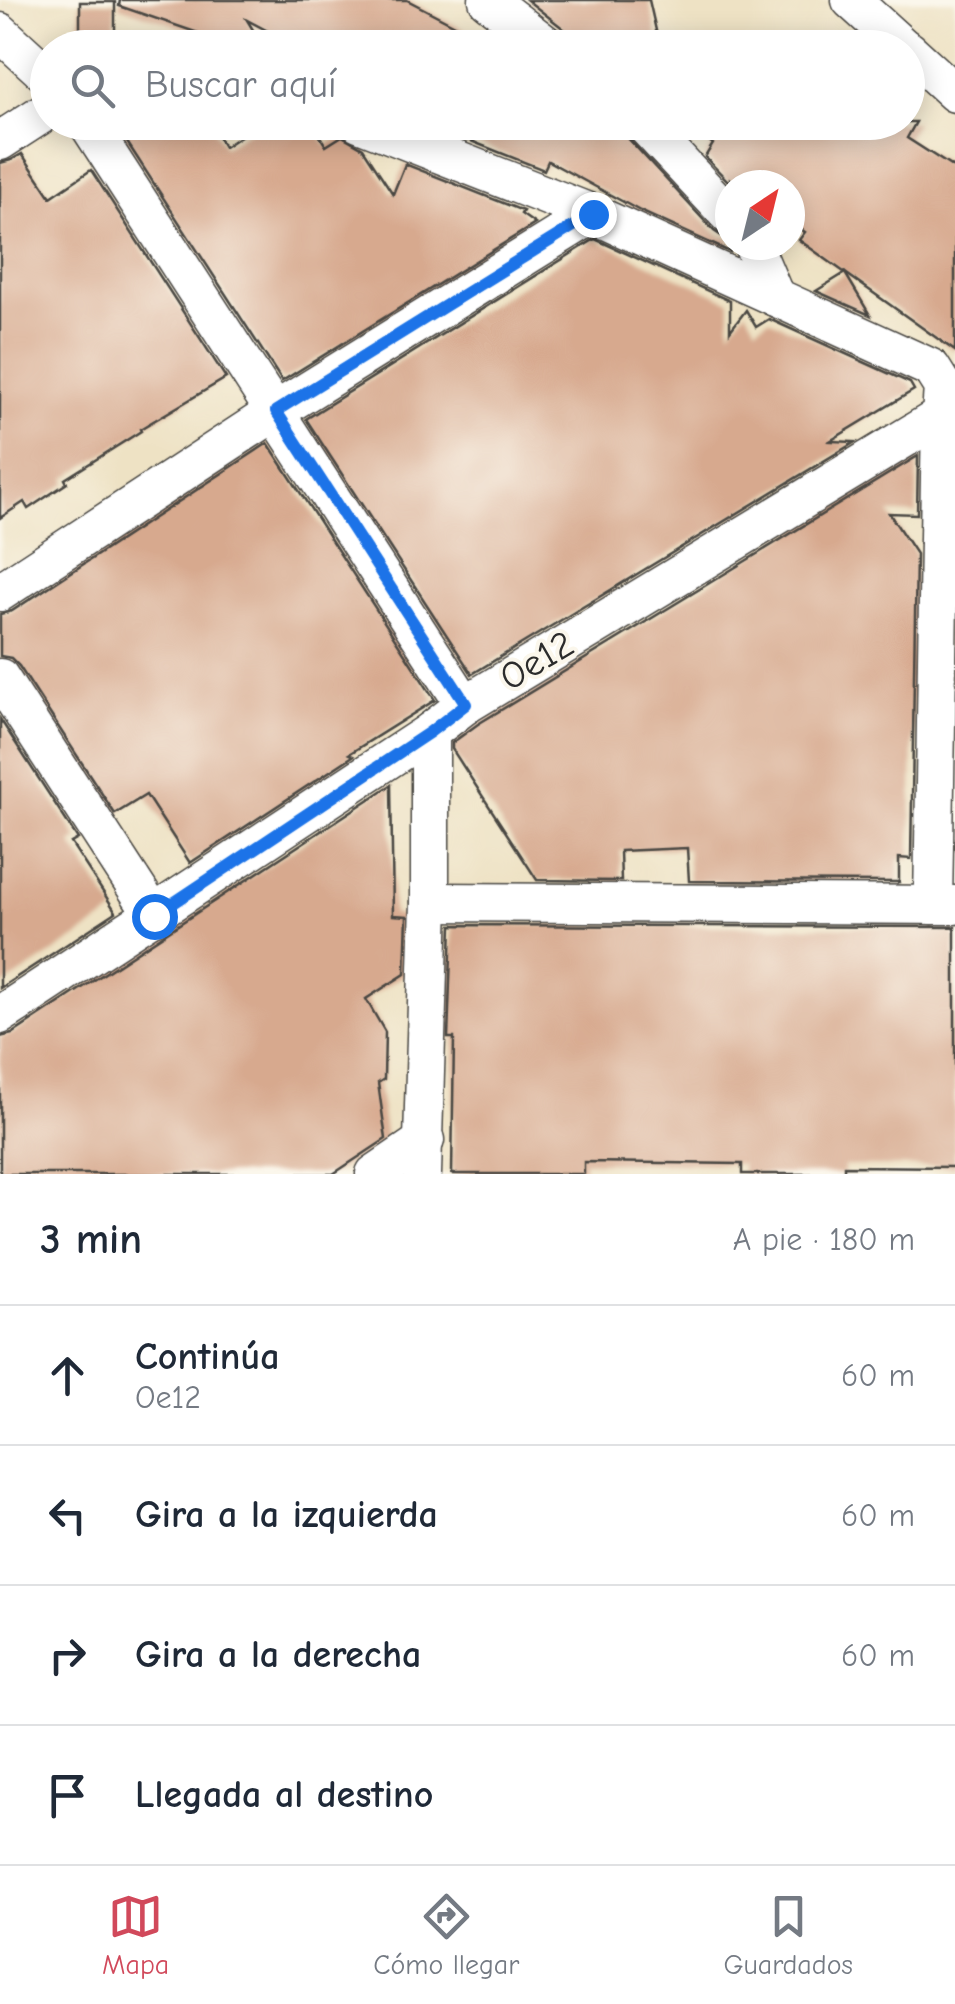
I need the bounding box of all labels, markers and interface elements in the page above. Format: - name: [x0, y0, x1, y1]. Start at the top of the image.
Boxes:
- search box: [30, 30, 925, 140]
- icon: search: [65, 58, 120, 113]
- text: Buscar aquí: [145, 63, 337, 107]
- north arrow: [715, 170, 805, 260]
- route end: [571, 192, 617, 238]
- street label: Oe12: [492, 622, 582, 700]
- route start: [132, 894, 178, 940]
- text: 3 min: [40, 1215, 142, 1264]
- text: A pie · 180 m: [733, 1221, 915, 1258]
- text: Continúa: [135, 1335, 279, 1379]
- icon: ahead: [40, 1348, 95, 1403]
- text: 60 m: [841, 1357, 915, 1394]
- text: Oe12: [135, 1379, 201, 1416]
- icon: left: [40, 1488, 95, 1543]
- text: Gira a la izquierda: [135, 1493, 438, 1537]
- text: 60 m: [841, 1497, 915, 1534]
- icon: right: [40, 1628, 95, 1683]
- text: Gira a la derecha: [135, 1633, 421, 1677]
- text: 60 m: [841, 1637, 915, 1674]
- icon: arrive: [40, 1768, 95, 1823]
- text: Llegada al destino: [135, 1773, 433, 1817]
- tab: Mapa: [102, 1889, 169, 1981]
- tab: Cómo llegar: [373, 1889, 519, 1981]
- tab: Guardados: [723, 1889, 853, 1981]

